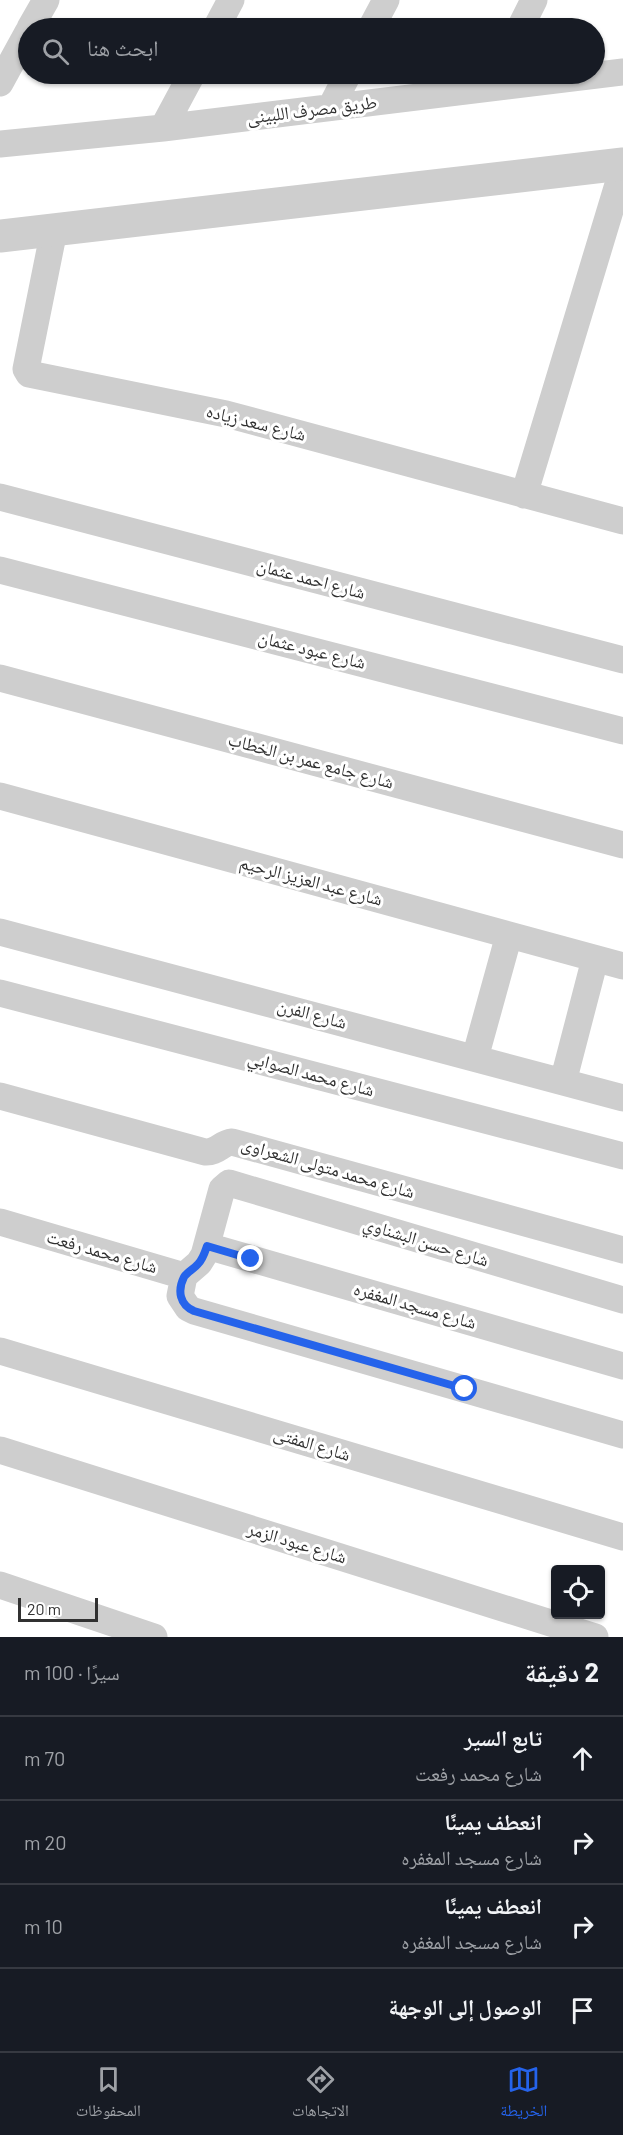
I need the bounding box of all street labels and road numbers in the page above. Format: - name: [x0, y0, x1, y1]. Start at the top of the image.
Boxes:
- street label: طريق مصرف اللبينى: [246, 90, 378, 129]
- street label: شارع سعد زياده: [204, 399, 308, 446]
- street label: شارع احمد عثمان: [254, 553, 368, 604]
- street label: شارع عبود عثمان: [256, 625, 368, 674]
- street label: شارع جامع عمر بن الخطاب: [226, 727, 396, 795]
- street label: شارع عبد العزيز الرحيم: [237, 850, 385, 912]
- street label: شارع الفرن: [275, 993, 349, 1034]
- street label: شارع محمد الصوابي: [245, 1046, 377, 1105]
- street label: شارع محمد متولى الشعراوى: [239, 1132, 417, 1203]
- street label: شارع حسن البشناوي: [360, 1212, 492, 1275]
- street label: شارع محمد رفعت: [44, 1225, 160, 1278]
- street label: شارع مسجد المغفره: [351, 1277, 479, 1334]
- street label: شارع المفتى: [271, 1421, 353, 1466]
- street label: شارع عبود الزمر: [244, 1516, 350, 1569]

